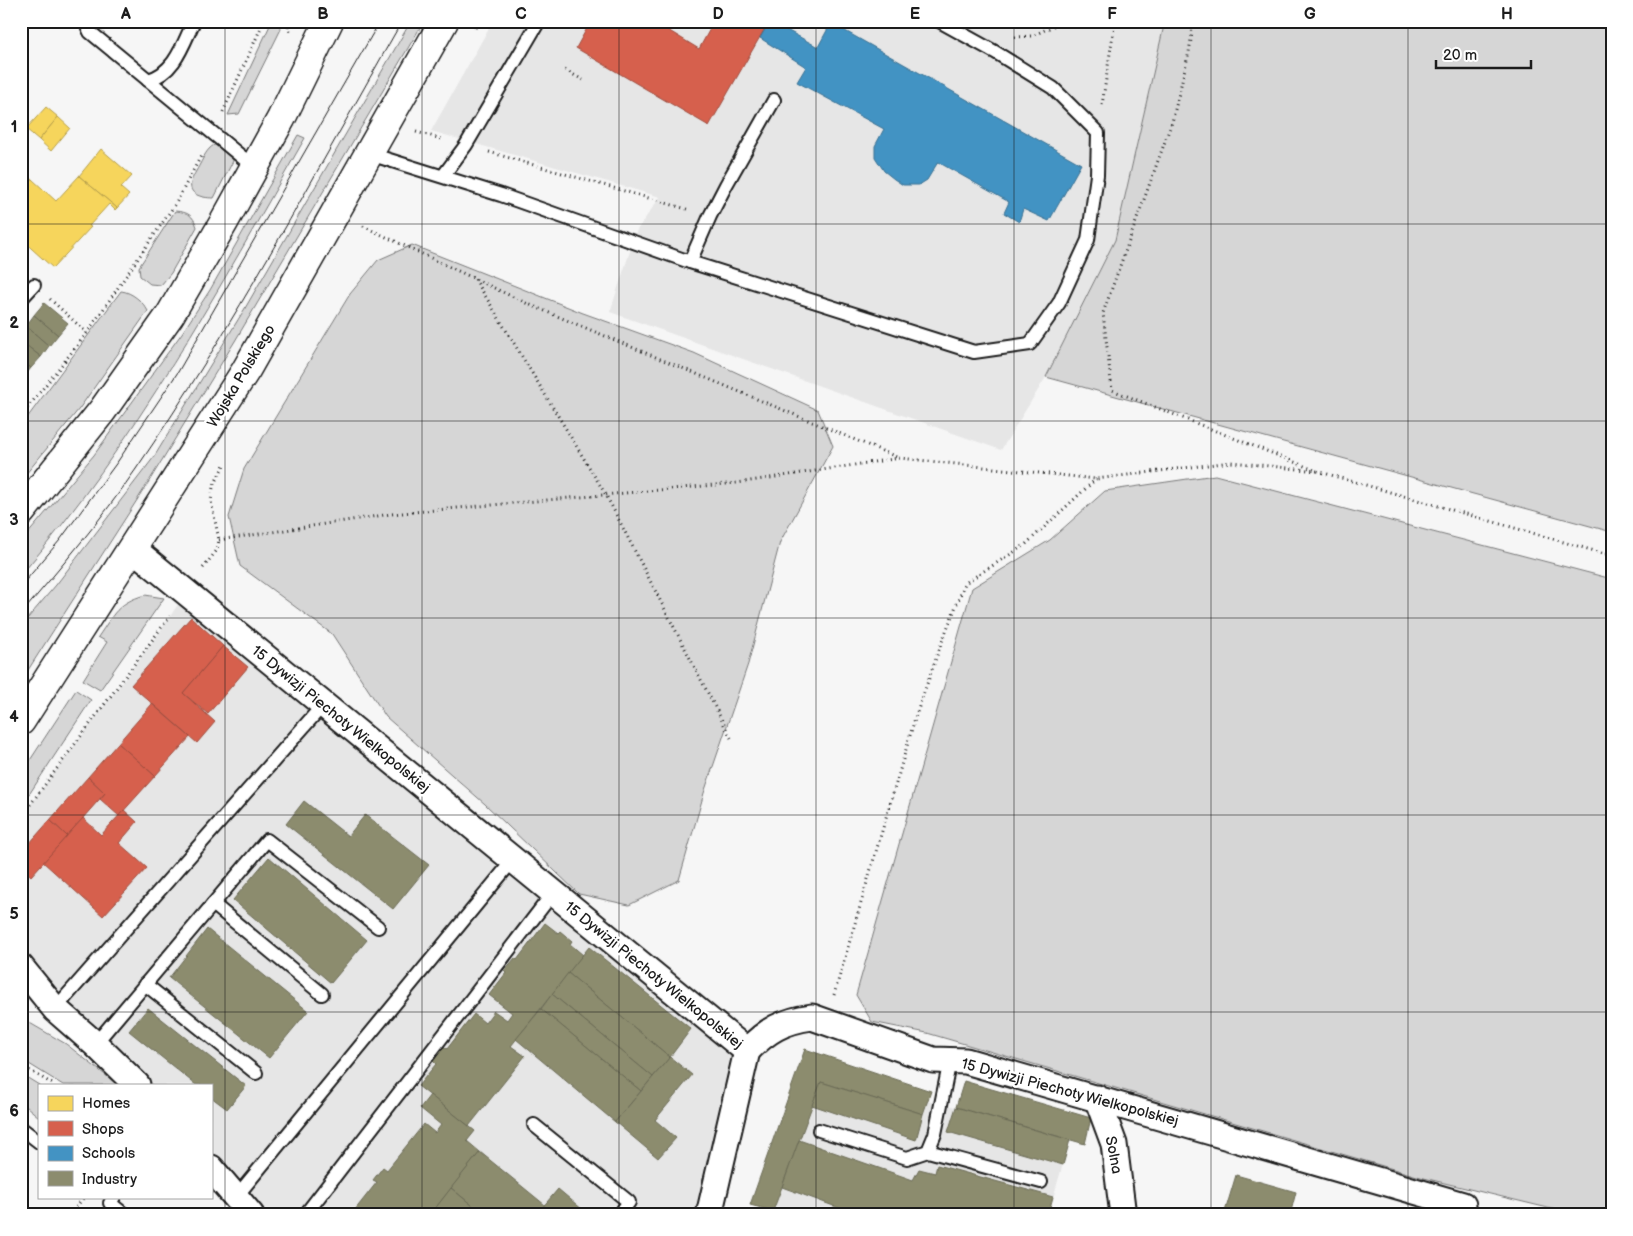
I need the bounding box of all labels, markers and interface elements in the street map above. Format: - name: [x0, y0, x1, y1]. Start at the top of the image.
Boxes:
- text: A: [120, 5, 131, 24]
- text: B: [317, 5, 329, 24]
- text: C: [515, 5, 527, 24]
- text: D: [712, 5, 724, 24]
- text: E: [910, 5, 920, 24]
- text: F: [1107, 5, 1117, 24]
- text: G: [1304, 5, 1316, 24]
- text: H: [1501, 5, 1513, 24]
- scale bar: [1436, 38, 1530, 70]
- text: 20 m: [1443, 46, 1477, 65]
- text: 1: [11, 118, 17, 137]
- text: 2: [9, 314, 19, 333]
- street label: Wojska Polskiego: [203, 321, 280, 431]
- text: 3: [9, 511, 19, 530]
- street label: 15 Dywizji Piechoty Wielkopolskiej: [248, 641, 434, 797]
- text: 4: [9, 708, 19, 727]
- street label: 15 Dywizji Piechoty Wielkopolskiej: [561, 897, 747, 1053]
- text: 5: [9, 905, 19, 924]
- street label: 15 Dywizji Piechoty Wielkopolskiej: [959, 1054, 1181, 1131]
- legend: [38, 1084, 212, 1198]
- text: Homes: [82, 1094, 131, 1113]
- text: 6: [9, 1102, 19, 1121]
- text: Shops: [82, 1120, 125, 1139]
- street label: Solna: [1101, 1135, 1126, 1176]
- text: Schools: [82, 1144, 136, 1163]
- text: Industry: [82, 1170, 137, 1189]

